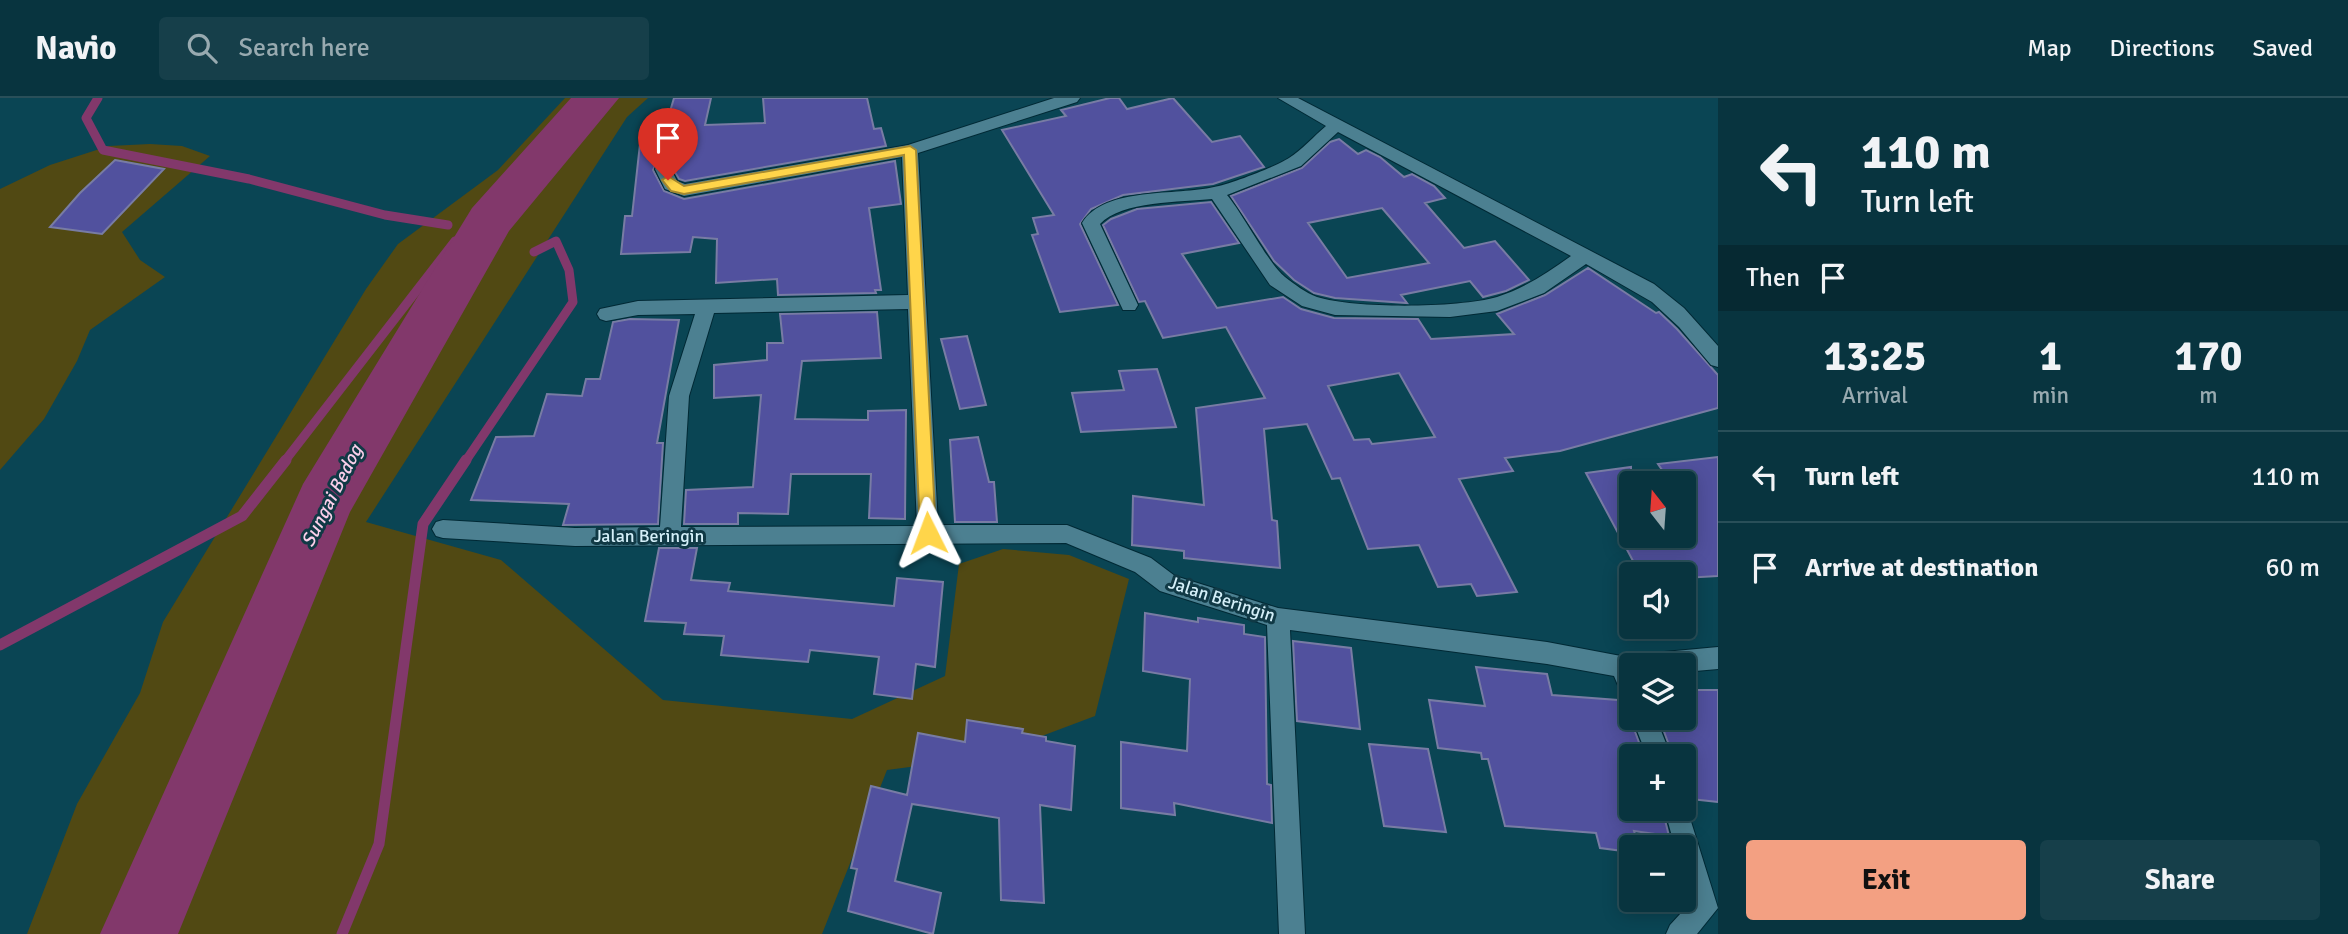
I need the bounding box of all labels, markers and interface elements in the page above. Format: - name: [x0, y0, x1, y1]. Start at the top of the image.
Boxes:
- search box: [159, 17, 649, 80]
- text: Navio: [35, 28, 117, 69]
- icon: search: [183, 29, 221, 67]
- text: Search here: [239, 32, 370, 64]
- text: Map: [2027, 33, 2072, 63]
- text: Directions: [2110, 33, 2215, 63]
- text: Saved: [2253, 33, 2313, 63]
- pin: [638, 108, 698, 180]
- icon: arrive: [649, 119, 687, 157]
- text: 110 m: [1861, 122, 1991, 182]
- icon: left: [1746, 126, 1837, 217]
- text: Turn left: [1861, 182, 1974, 221]
- icon: arrive: [1814, 259, 1852, 297]
- text: Then: [1746, 262, 1800, 294]
- text: 13:25: [1823, 331, 1927, 382]
- text: 1: [2039, 331, 2062, 382]
- text: 170: [2174, 331, 2243, 382]
- text: Arrival: [1842, 381, 1908, 410]
- text: min: [2032, 381, 2069, 410]
- text: m: [2199, 381, 2218, 410]
- water label: Sungai Bedog: [296, 439, 369, 551]
- icon: left: [1746, 458, 1784, 496]
- text: Turn left: [1805, 461, 1899, 493]
- text: 110 m: [2251, 461, 2320, 493]
- north arrow: [1619, 471, 1696, 548]
- map controls: [1619, 471, 1696, 912]
- position arrow: [891, 496, 965, 570]
- street label: Jalan Beringin: [594, 525, 704, 547]
- icon: arrive: [1746, 549, 1784, 587]
- text: Arrive at destination: [1805, 552, 2038, 584]
- text: 60 m: [2265, 552, 2320, 584]
- button: sound: [1619, 562, 1696, 639]
- street label: Jalan Beringin: [1166, 571, 1278, 627]
- button: layers: [1619, 653, 1696, 730]
- button: +: [1619, 744, 1696, 821]
- button: −: [1619, 835, 1696, 912]
- button: Exit: [1746, 840, 2026, 920]
- button: Share: [2040, 840, 2320, 920]

